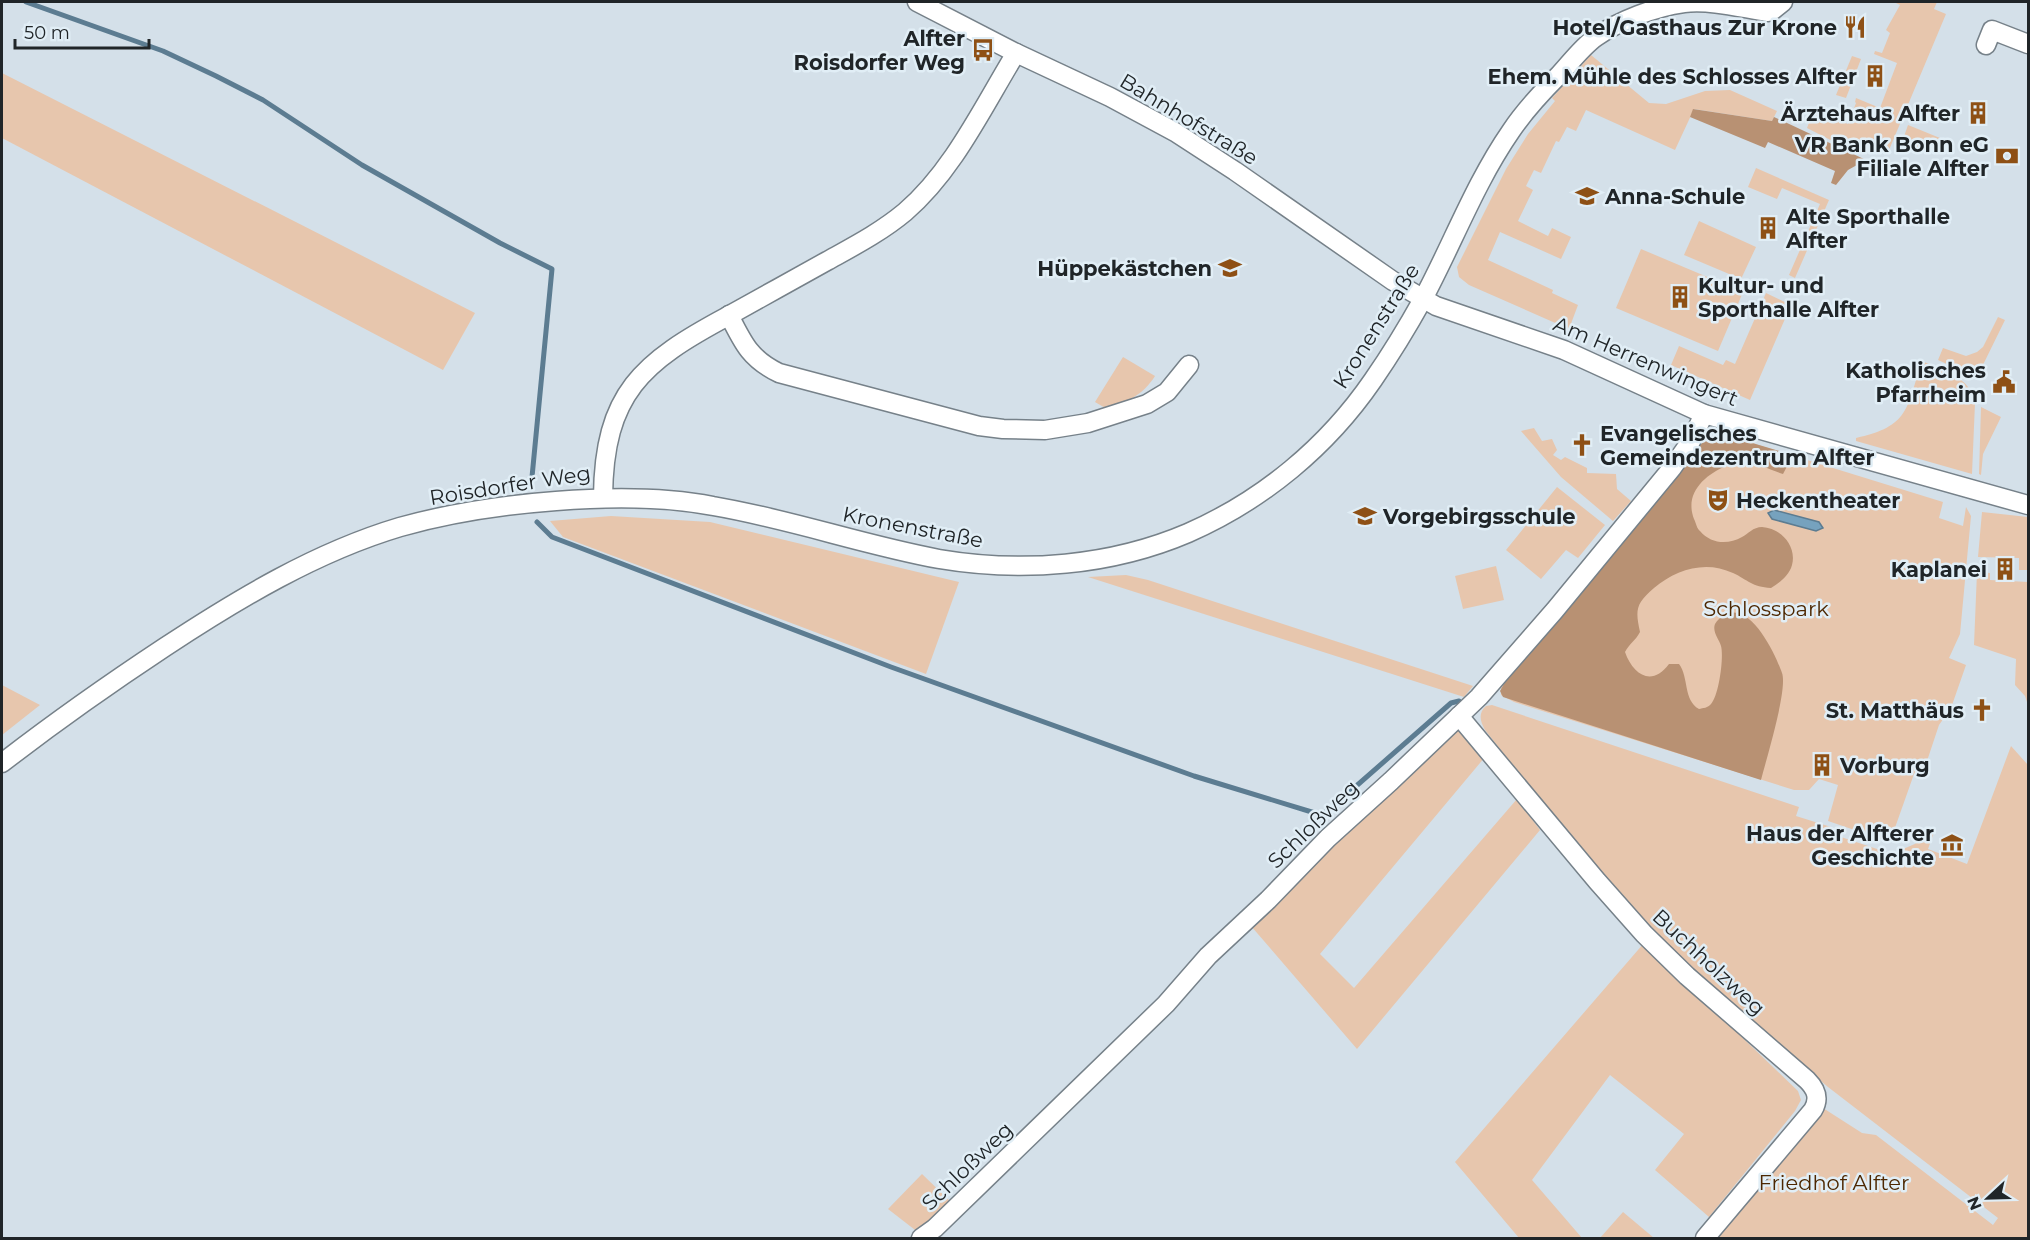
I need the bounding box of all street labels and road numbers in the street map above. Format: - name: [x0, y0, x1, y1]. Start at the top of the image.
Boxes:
- street label: Bahnhofstraße: [1115, 68, 1263, 170]
- street label: Kronenstraße: [1328, 259, 1424, 393]
- street label: Am Herrenwingert: [1550, 311, 1742, 411]
- street label: Roisdorfer Weg: [428, 460, 592, 510]
- street label: Kronenstraße: [841, 501, 985, 553]
- street label: Schloßweg: [1262, 775, 1364, 873]
- street label: Buchholzweg: [1648, 904, 1770, 1020]
- street label: Schloßweg: [916, 1117, 1018, 1215]

